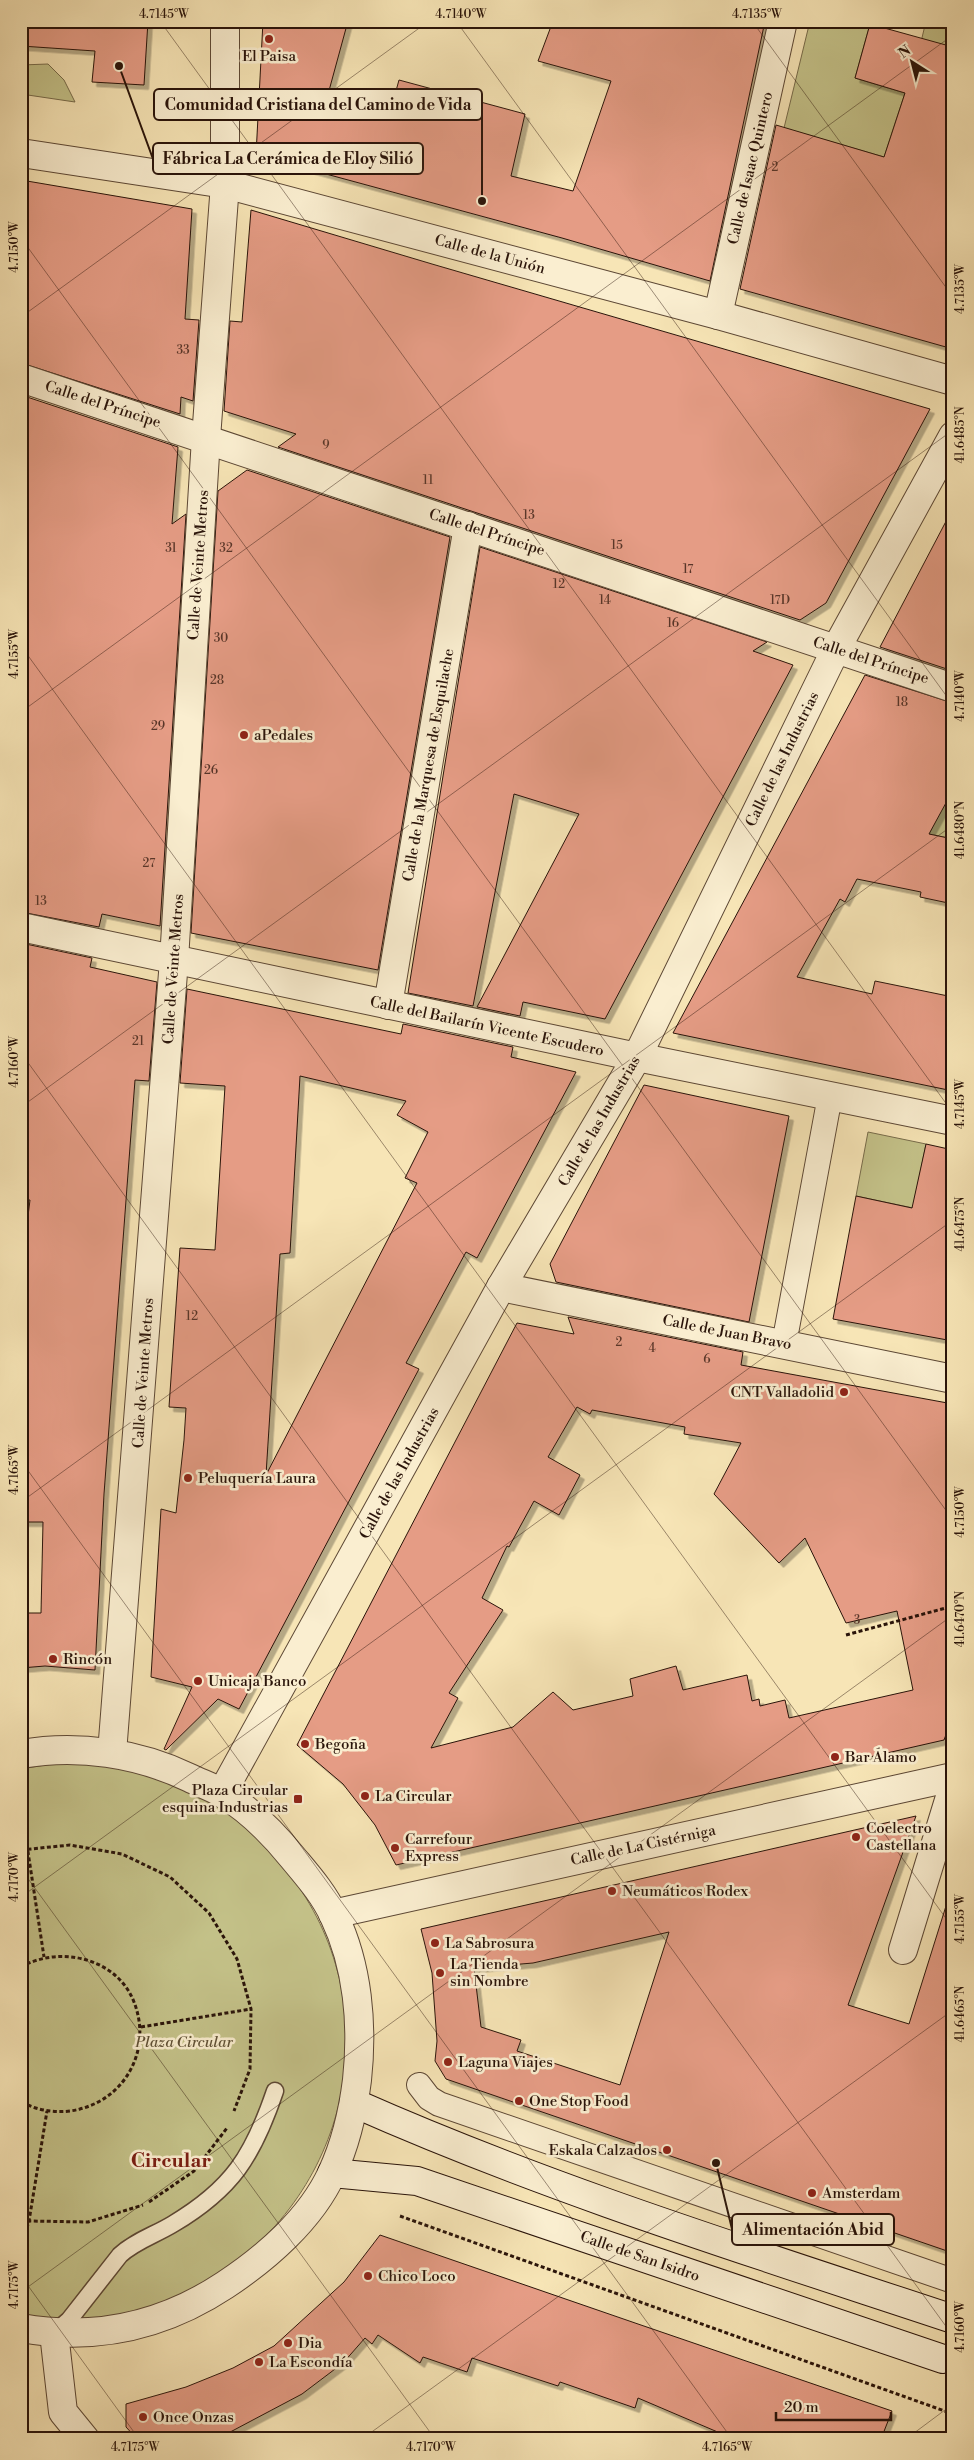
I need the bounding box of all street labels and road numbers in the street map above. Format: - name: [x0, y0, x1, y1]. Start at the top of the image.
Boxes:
- street label: Calle de Isaac Quintero: [724, 90, 777, 246]
- street label: Calle de la Unión: [432, 231, 547, 278]
- street label: Calle del Príncipe: [42, 377, 163, 432]
- street label: Calle de Veinte Metros: [184, 489, 213, 641]
- street label: Calle del Príncipe: [426, 505, 547, 560]
- street label: Calle del Príncipe: [810, 633, 931, 688]
- street label: Calle de la Marquesa de Esquilache: [399, 647, 458, 883]
- street label: Calle de las Industrias: [741, 689, 823, 830]
- street label: Calle de Veinte Metros: [159, 893, 188, 1045]
- street label: Calle del Bailarín Vicente Escudero: [368, 992, 606, 1061]
- street label: Calle de las Industrias: [554, 1052, 645, 1190]
- street label: Calle de Veinte Metros: [129, 1297, 158, 1449]
- street label: Calle de Juan Bravo: [661, 1311, 793, 1354]
- street label: Calle de las Industrias: [355, 1404, 444, 1543]
- street label: Calle de La Cistérniga: [569, 1821, 718, 1870]
- street label: Calle de San Isidro: [578, 2227, 702, 2286]

